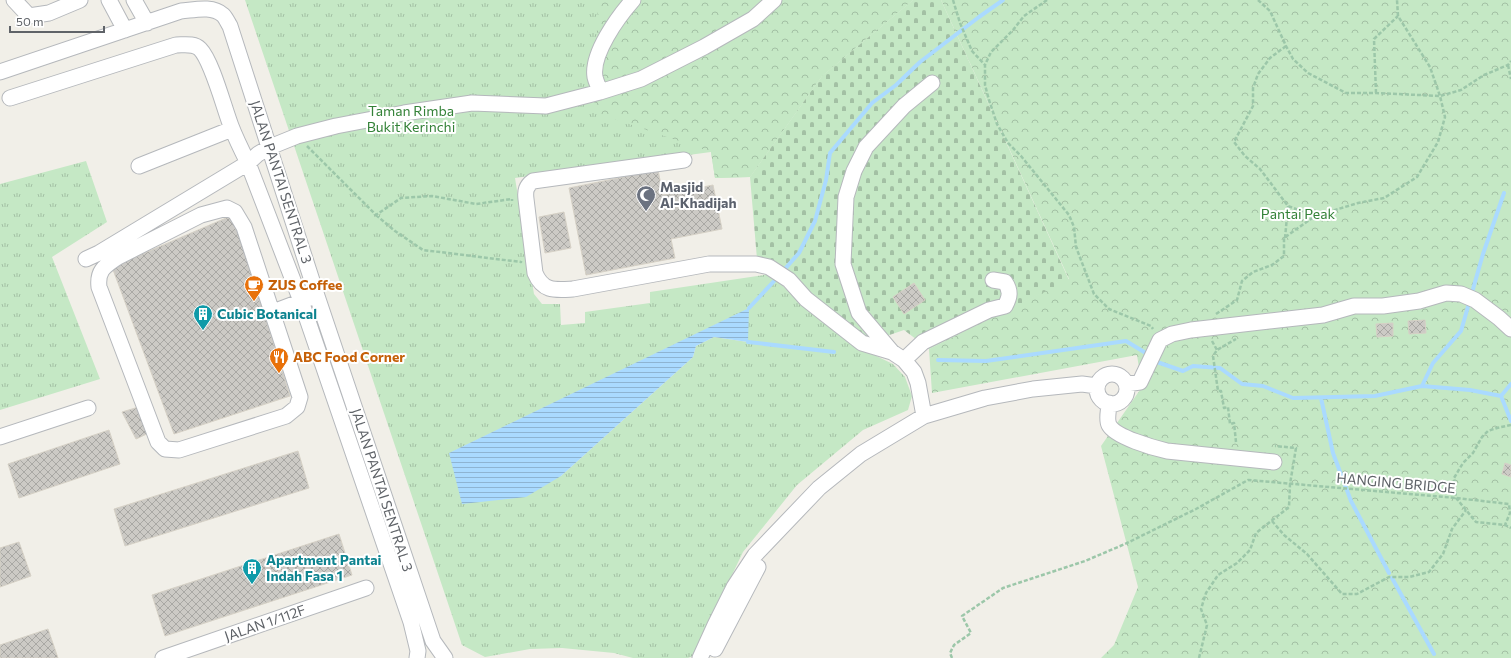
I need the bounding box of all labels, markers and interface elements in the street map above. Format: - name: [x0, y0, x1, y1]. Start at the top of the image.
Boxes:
- scale bar: [10, 8, 104, 34]
- text: 50 m: [16, 14, 44, 28]
- street label: JALAN PANTAI SENTRAL 3: [247, 98, 316, 266]
- park label: Taman Rimba Bukit Kerinchi: [367, 102, 455, 135]
- place label: Masjid Al-Khadijah: [660, 178, 737, 211]
- mosque icon: Masjid Al-Khadijah: [635, 184, 657, 212]
- park label: Pantai Peak: [1261, 205, 1336, 222]
- cafe icon: ZUS Coffee: [243, 274, 265, 302]
- place label: ZUS Coffee: [268, 276, 342, 293]
- building icon: Cubic Botanical: [192, 303, 214, 331]
- place label: Cubic Botanical: [217, 305, 317, 322]
- restaurant icon: ABC Food Corner: [268, 346, 290, 374]
- place label: ABC Food Corner: [293, 348, 405, 365]
- street label: JALAN PANTAI SENTRAL 3: [348, 406, 417, 574]
- street label: HANGING BRIDGE: [1336, 469, 1456, 496]
- place label: Apartment Pantai Indah Fasa 1: [266, 551, 382, 584]
- building icon: Apartment Pantai Indah Fasa 1: [241, 557, 263, 585]
- street label: JALAN 1/112F: [222, 601, 308, 644]

